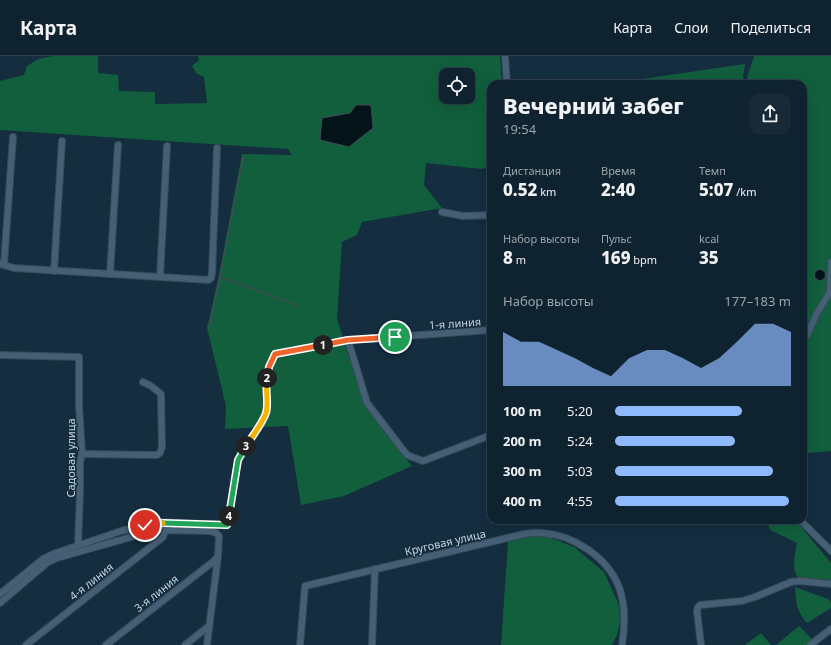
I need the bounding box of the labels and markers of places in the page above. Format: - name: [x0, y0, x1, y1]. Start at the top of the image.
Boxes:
- pin: [378, 320, 412, 354]
- pin: 1: [313, 335, 333, 355]
- pin: 2: [257, 368, 277, 388]
- pin: 3: [236, 436, 256, 456]
- pin: 4: [219, 506, 239, 526]
- pin: [128, 508, 162, 542]

